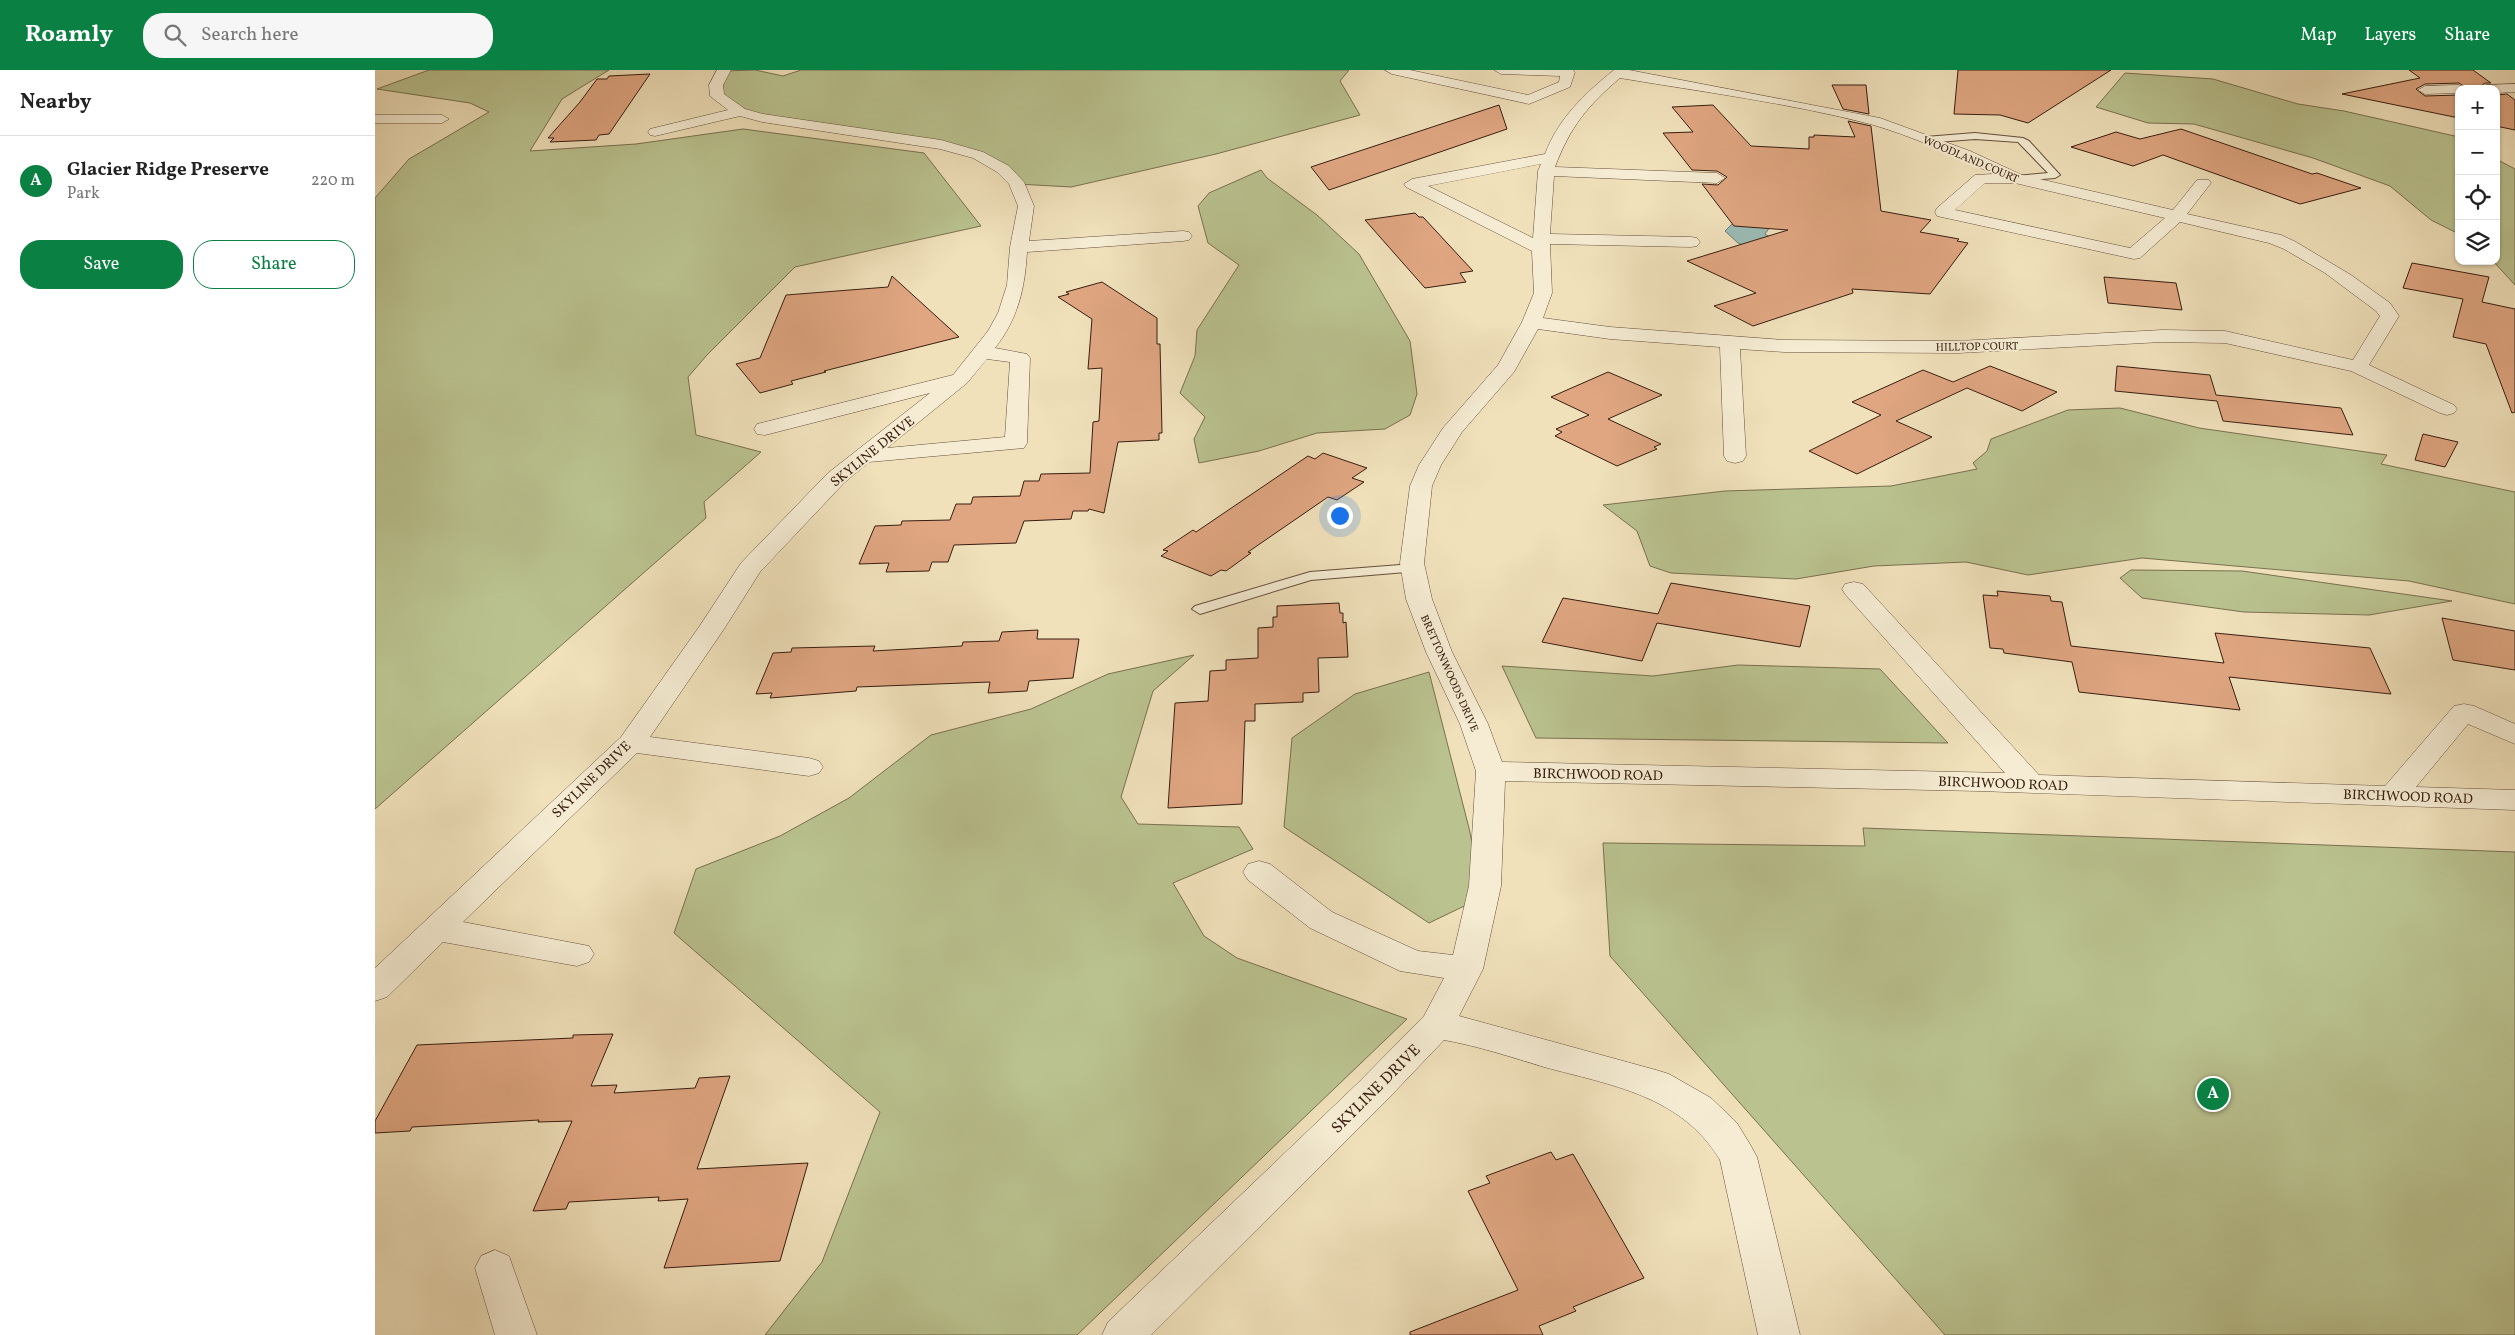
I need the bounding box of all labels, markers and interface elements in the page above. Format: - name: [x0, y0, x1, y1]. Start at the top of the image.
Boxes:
- search box: [143, 13, 493, 58]
- text: Roamly: [25, 18, 113, 52]
- icon: search: [161, 21, 189, 49]
- text: Search here: [201, 22, 298, 48]
- text: Map: [2300, 23, 2336, 48]
- text: Layers: [2364, 23, 2416, 48]
- text: Share: [2444, 23, 2490, 48]
- map controls: [2455, 85, 2500, 265]
- button: +: [2455, 85, 2500, 130]
- text: Nearby: [20, 88, 91, 117]
- button: −: [2455, 130, 2500, 175]
- street label: WOODLAND COURT: [1920, 133, 2021, 188]
- text: Glacier Ridge Preserve: [67, 157, 269, 183]
- text: A: [30, 170, 42, 192]
- text: 220 m: [311, 170, 355, 192]
- button: locate: [2455, 175, 2500, 220]
- text: Park: [67, 183, 100, 205]
- button: layers: [2455, 220, 2500, 265]
- button: Save: [20, 240, 183, 289]
- button: Share: [193, 240, 355, 289]
- street label: HILLTOP COURT: [1936, 339, 2019, 356]
- street label: SKYLINE DRIVE: [827, 412, 919, 492]
- your location: [1327, 503, 1353, 529]
- street label: BRETTONWOODS DRIVE: [1416, 613, 1481, 735]
- street label: SKYLINE DRIVE: [548, 737, 636, 823]
- street label: BIRCHWOOD ROAD: [1533, 765, 1663, 786]
- street label: BIRCHWOOD ROAD: [1938, 773, 2068, 796]
- street label: BIRCHWOOD ROAD: [2343, 786, 2473, 809]
- street label: SKYLINE DRIVE: [1327, 1040, 1426, 1139]
- pin: A: [2197, 1075, 2229, 1113]

